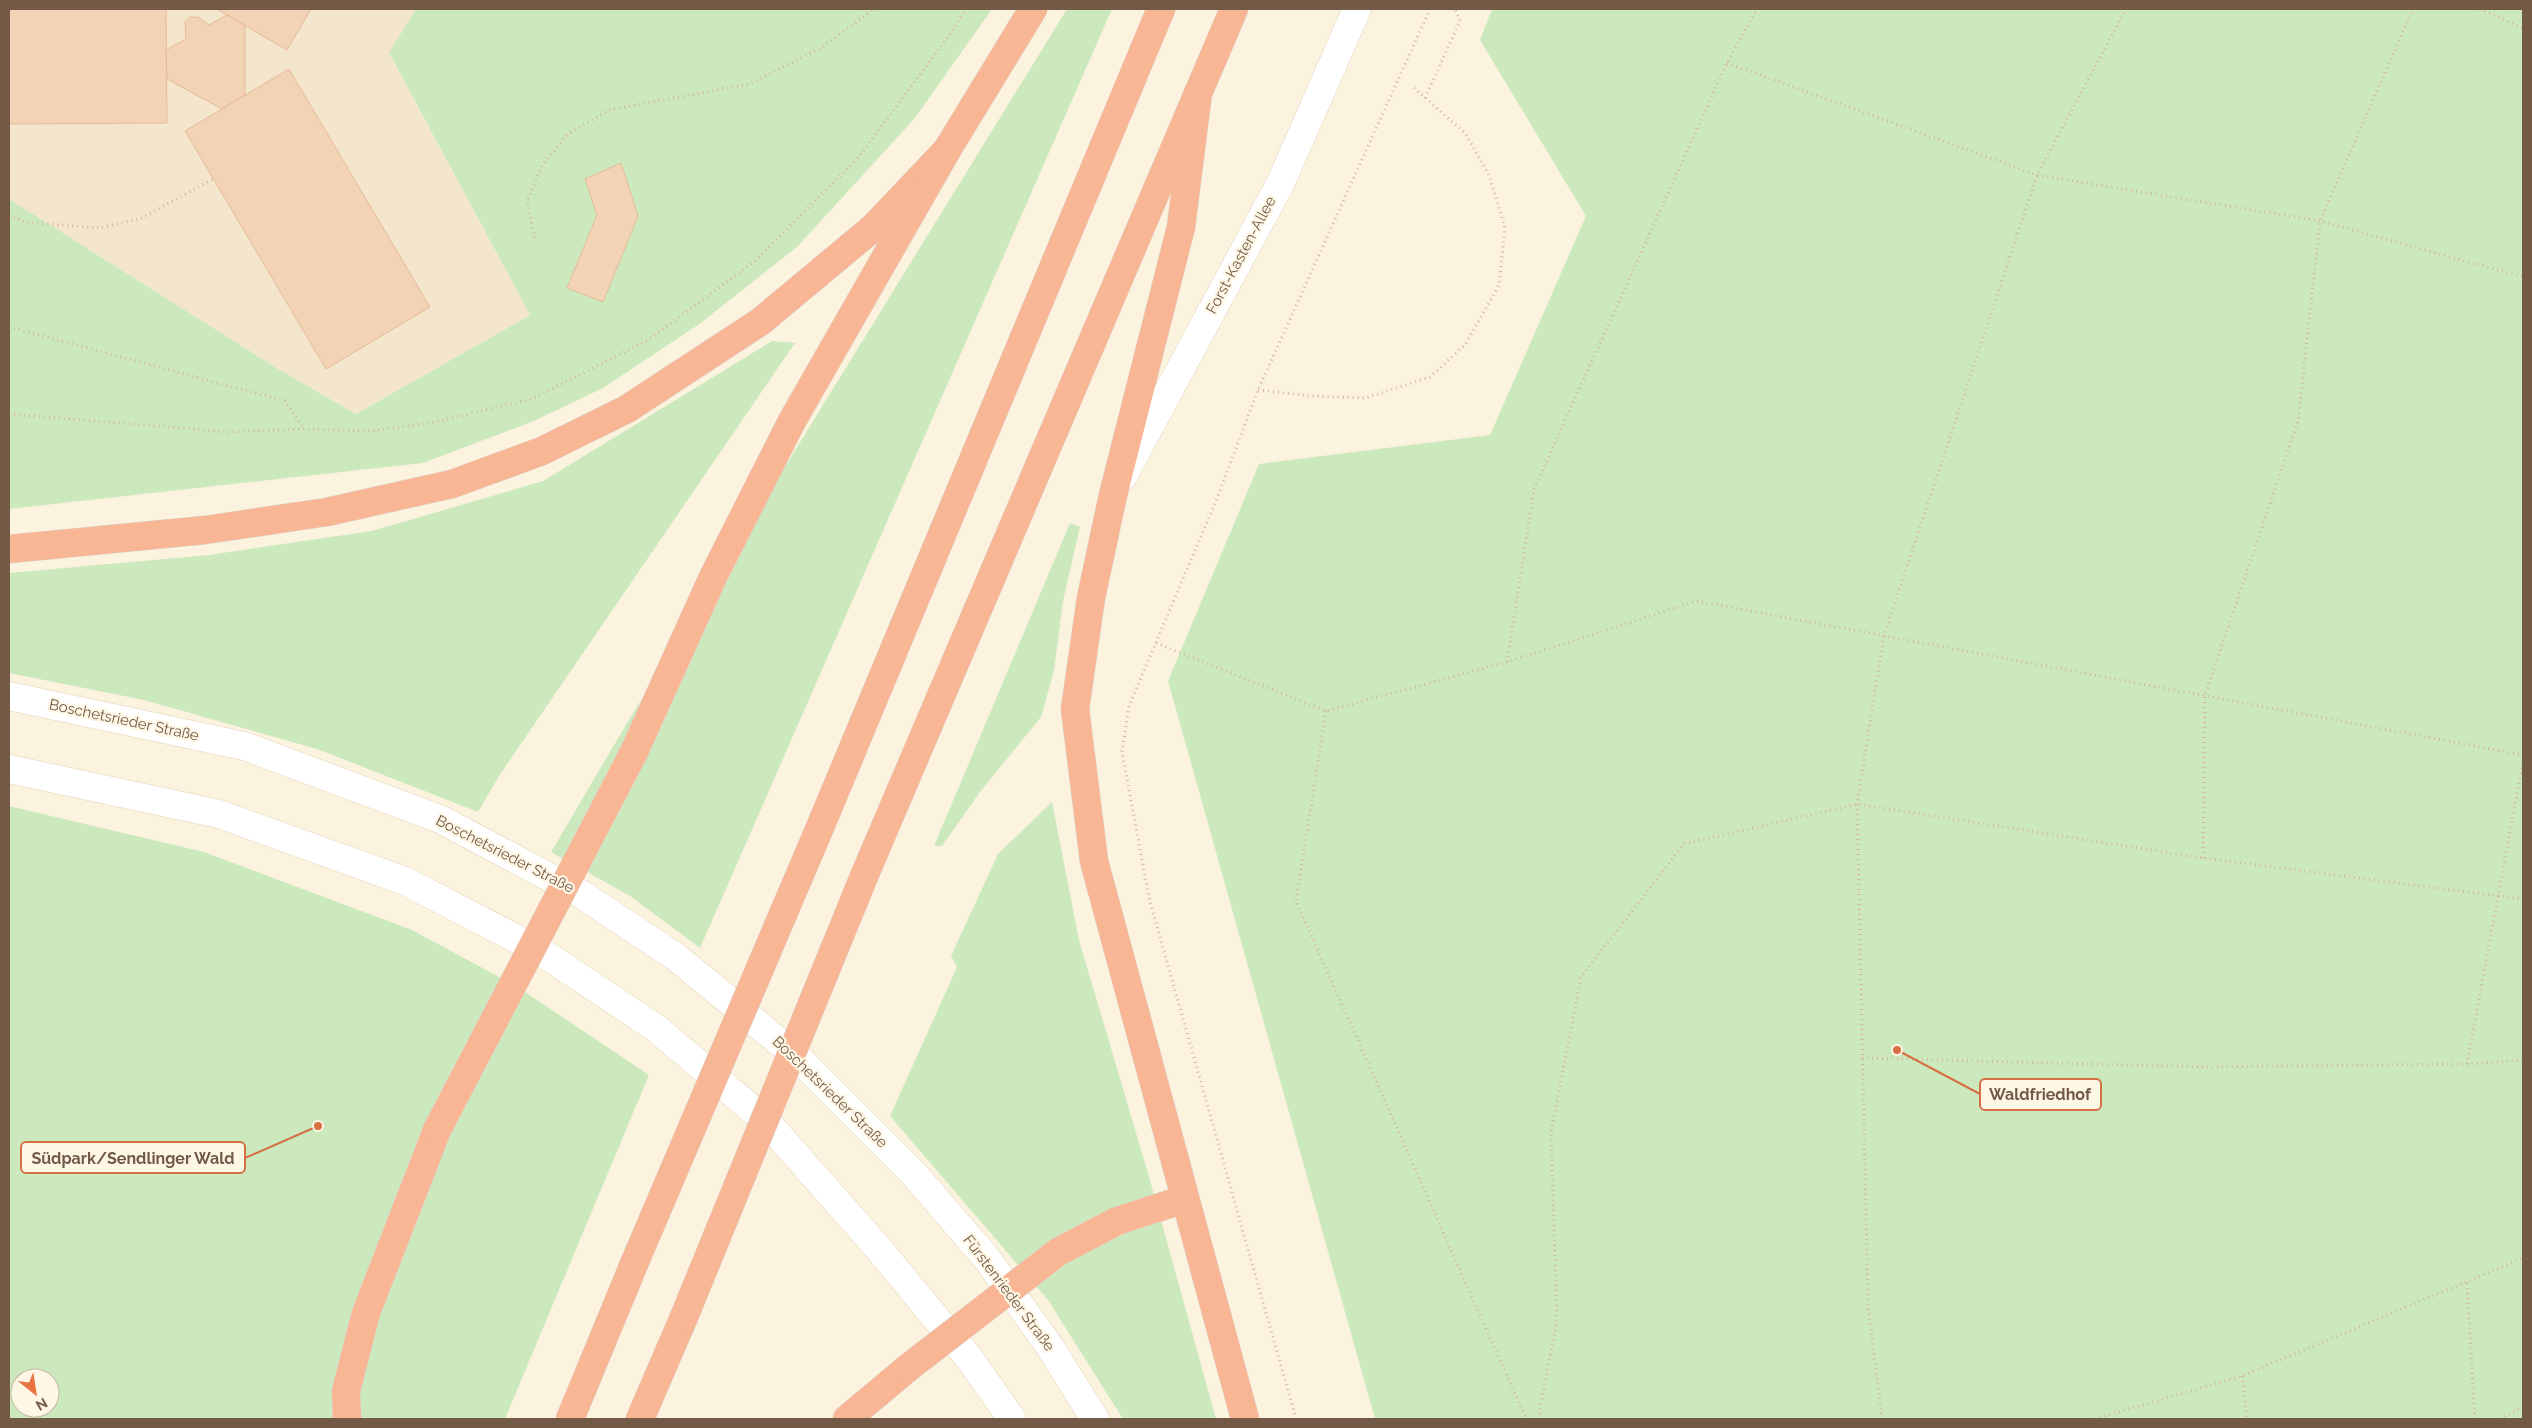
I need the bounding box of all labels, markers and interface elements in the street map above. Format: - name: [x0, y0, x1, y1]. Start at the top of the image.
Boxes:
- street label: Forst-Kasten-Allee: [1202, 193, 1280, 317]
- street label: Boschetsrieder Straße: [47, 695, 201, 745]
- street label: Boschetsrieder Straße: [433, 811, 577, 897]
- street label: Boschetsrieder Straße: [769, 1032, 891, 1152]
- callout: Waldfriedhof: [1980, 1079, 2101, 1110]
- text: Waldfriedhof: [1989, 1085, 2092, 1104]
- callout: Südpark/Sendlinger Wald: [21, 1142, 245, 1173]
- text: Südpark/Sendlinger Wald: [31, 1149, 235, 1168]
- street label: Fürstenrieder Straße: [959, 1231, 1059, 1355]
- north arrow: [10, 1368, 60, 1418]
- text: N: [33, 1395, 50, 1414]

